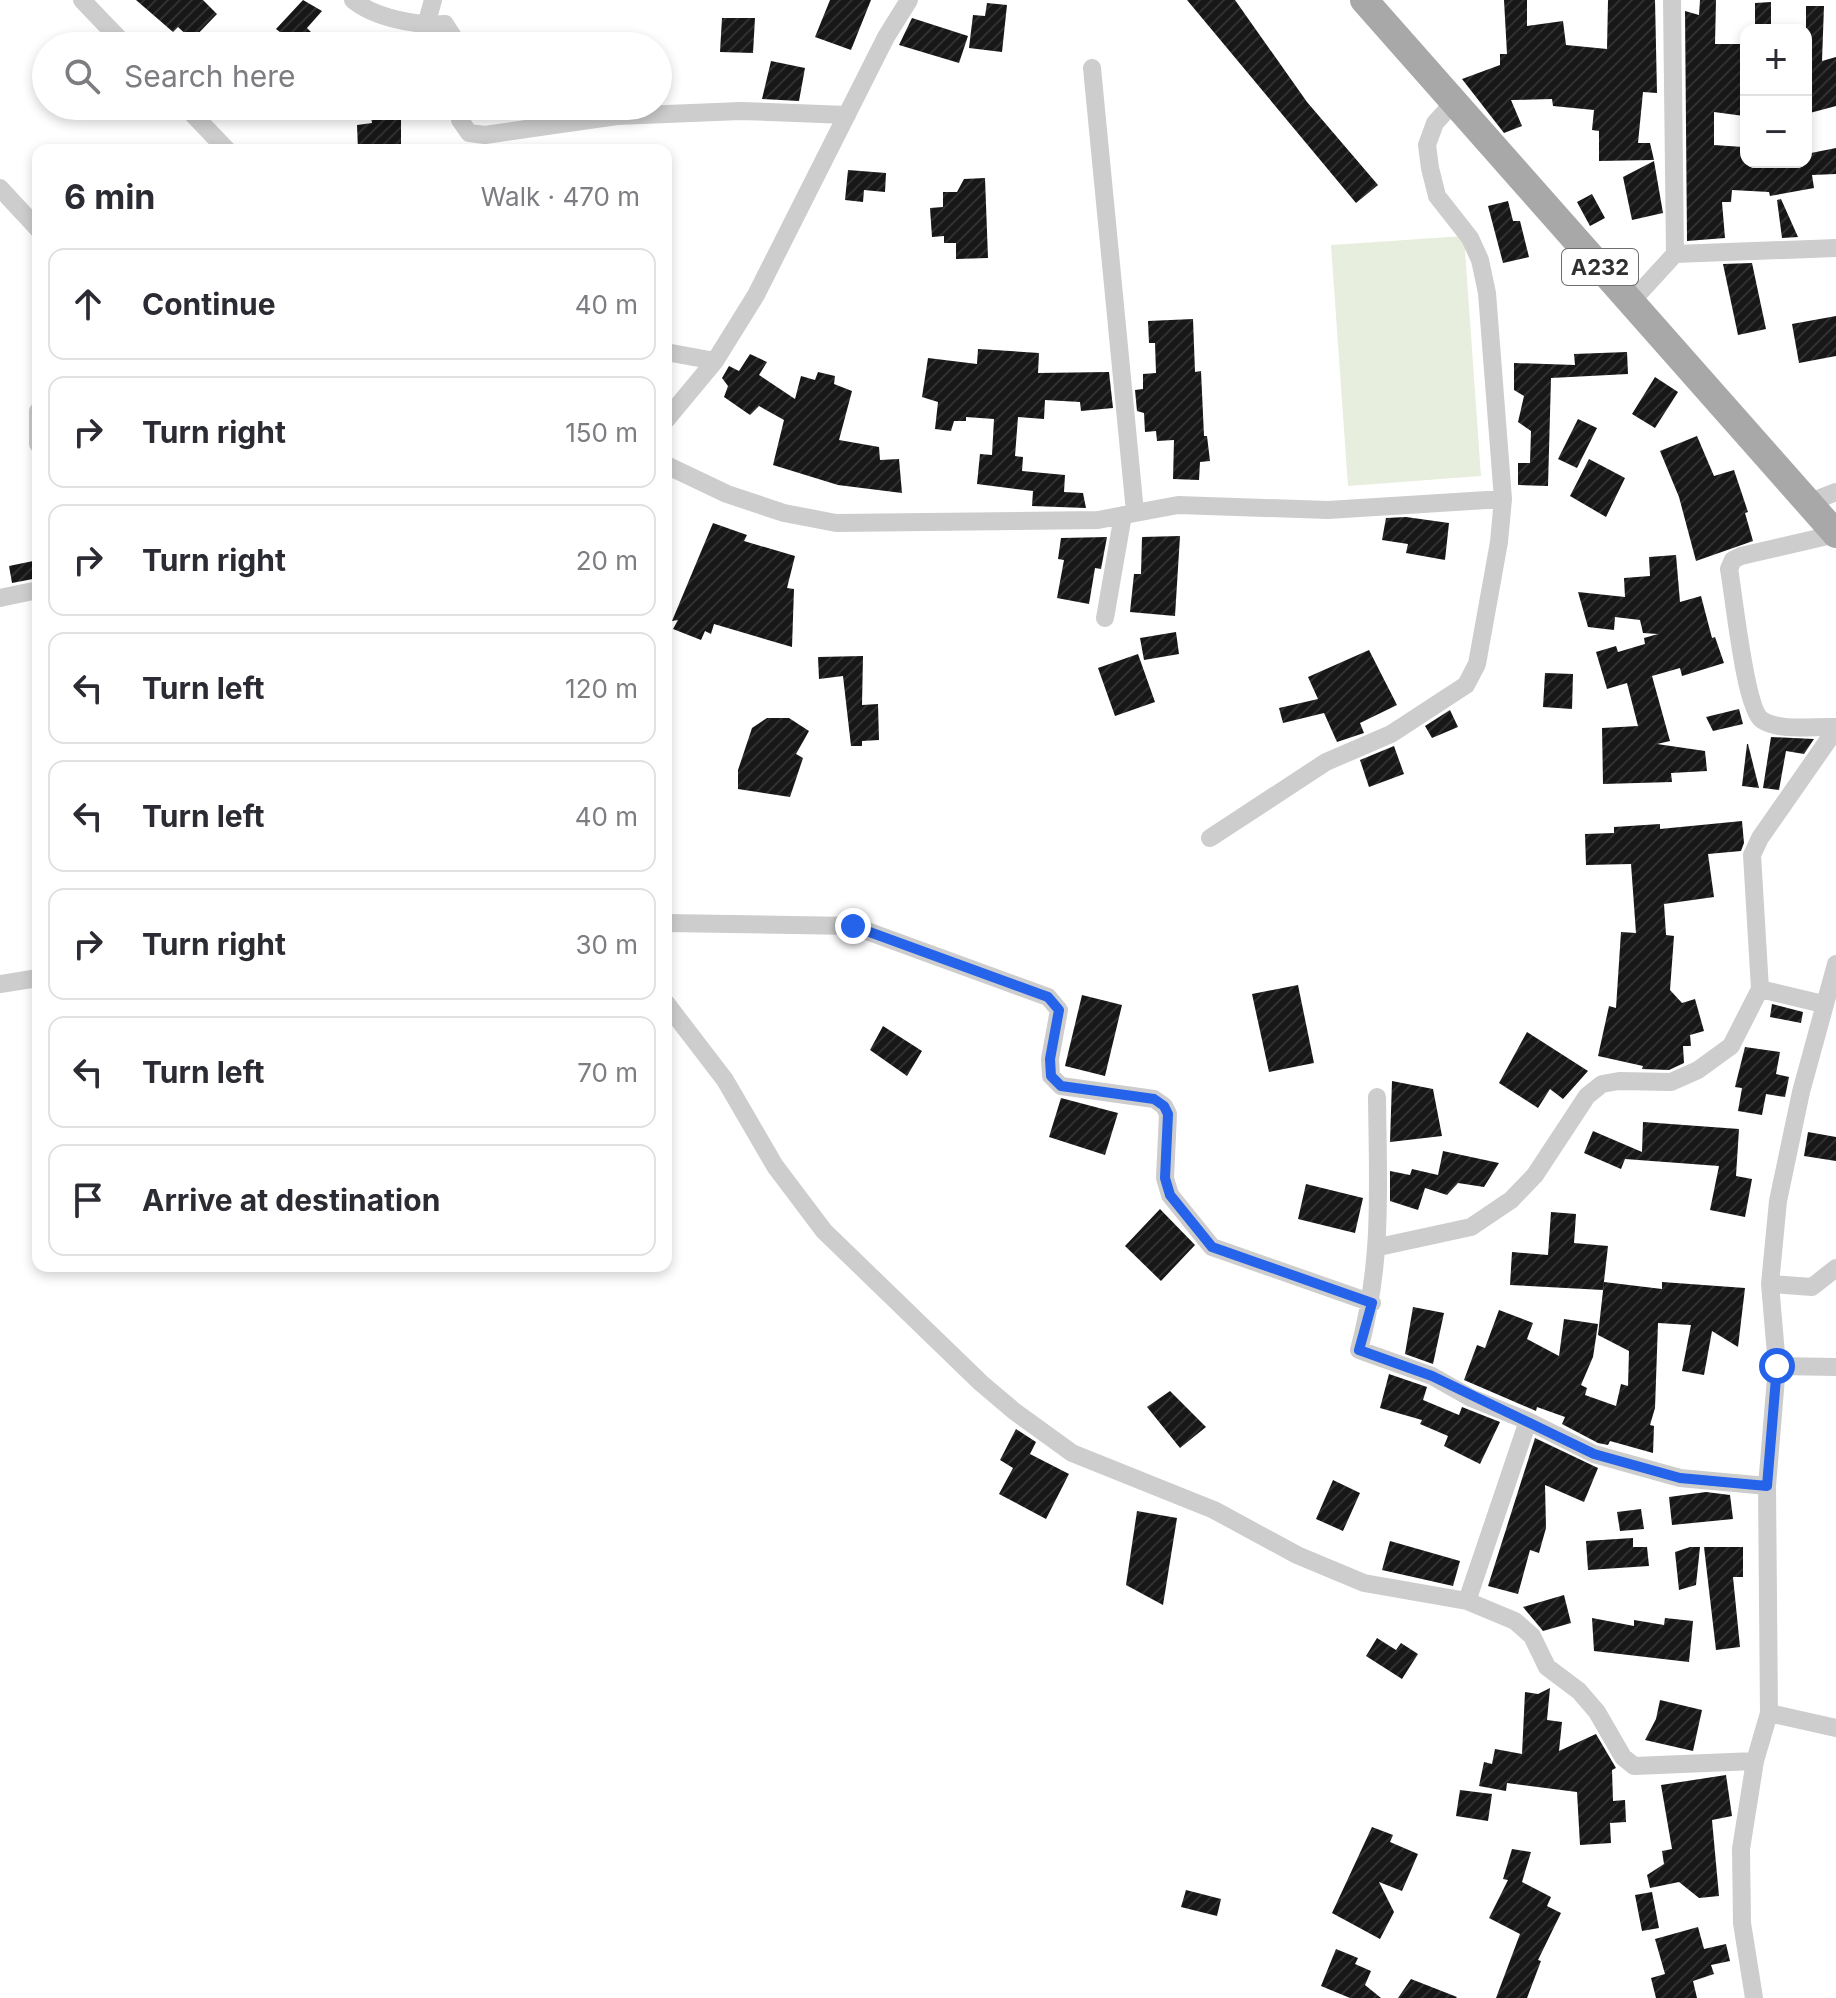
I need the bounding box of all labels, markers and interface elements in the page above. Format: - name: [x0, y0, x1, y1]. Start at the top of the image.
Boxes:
- map controls: [1740, 24, 1812, 168]
- button: +: [1740, 24, 1812, 96]
- search box: [32, 32, 672, 120]
- icon: search: [60, 54, 104, 98]
- text: Search here: [124, 58, 296, 94]
- button: −: [1740, 96, 1812, 168]
- text: 6 min: [64, 176, 156, 217]
- text: Walk · 470 m: [481, 181, 640, 212]
- road number: A232: [1562, 249, 1638, 285]
- icon: ahead: [66, 282, 110, 326]
- text: Continue: [142, 286, 276, 322]
- text: 40 m: [575, 289, 638, 320]
- icon: right: [66, 410, 110, 454]
- text: Turn right: [142, 414, 286, 450]
- text: 150 m: [565, 417, 638, 448]
- icon: right: [66, 538, 110, 582]
- text: Turn right: [142, 542, 286, 578]
- text: 20 m: [576, 545, 638, 576]
- icon: left: [66, 666, 110, 710]
- text: Turn left: [142, 670, 264, 706]
- text: 120 m: [565, 673, 638, 704]
- icon: left: [66, 794, 110, 838]
- text: Turn left: [142, 798, 264, 834]
- text: 40 m: [575, 801, 638, 832]
- route end: [835, 908, 871, 944]
- icon: right: [66, 922, 110, 966]
- text: Turn right: [142, 926, 286, 962]
- text: 30 m: [575, 929, 638, 960]
- icon: left: [66, 1050, 110, 1094]
- text: Turn left: [142, 1054, 264, 1090]
- text: 70 m: [577, 1057, 638, 1088]
- icon: arrive: [66, 1178, 110, 1222]
- text: Arrive at destination: [142, 1182, 440, 1218]
- route start: [1759, 1348, 1795, 1384]

